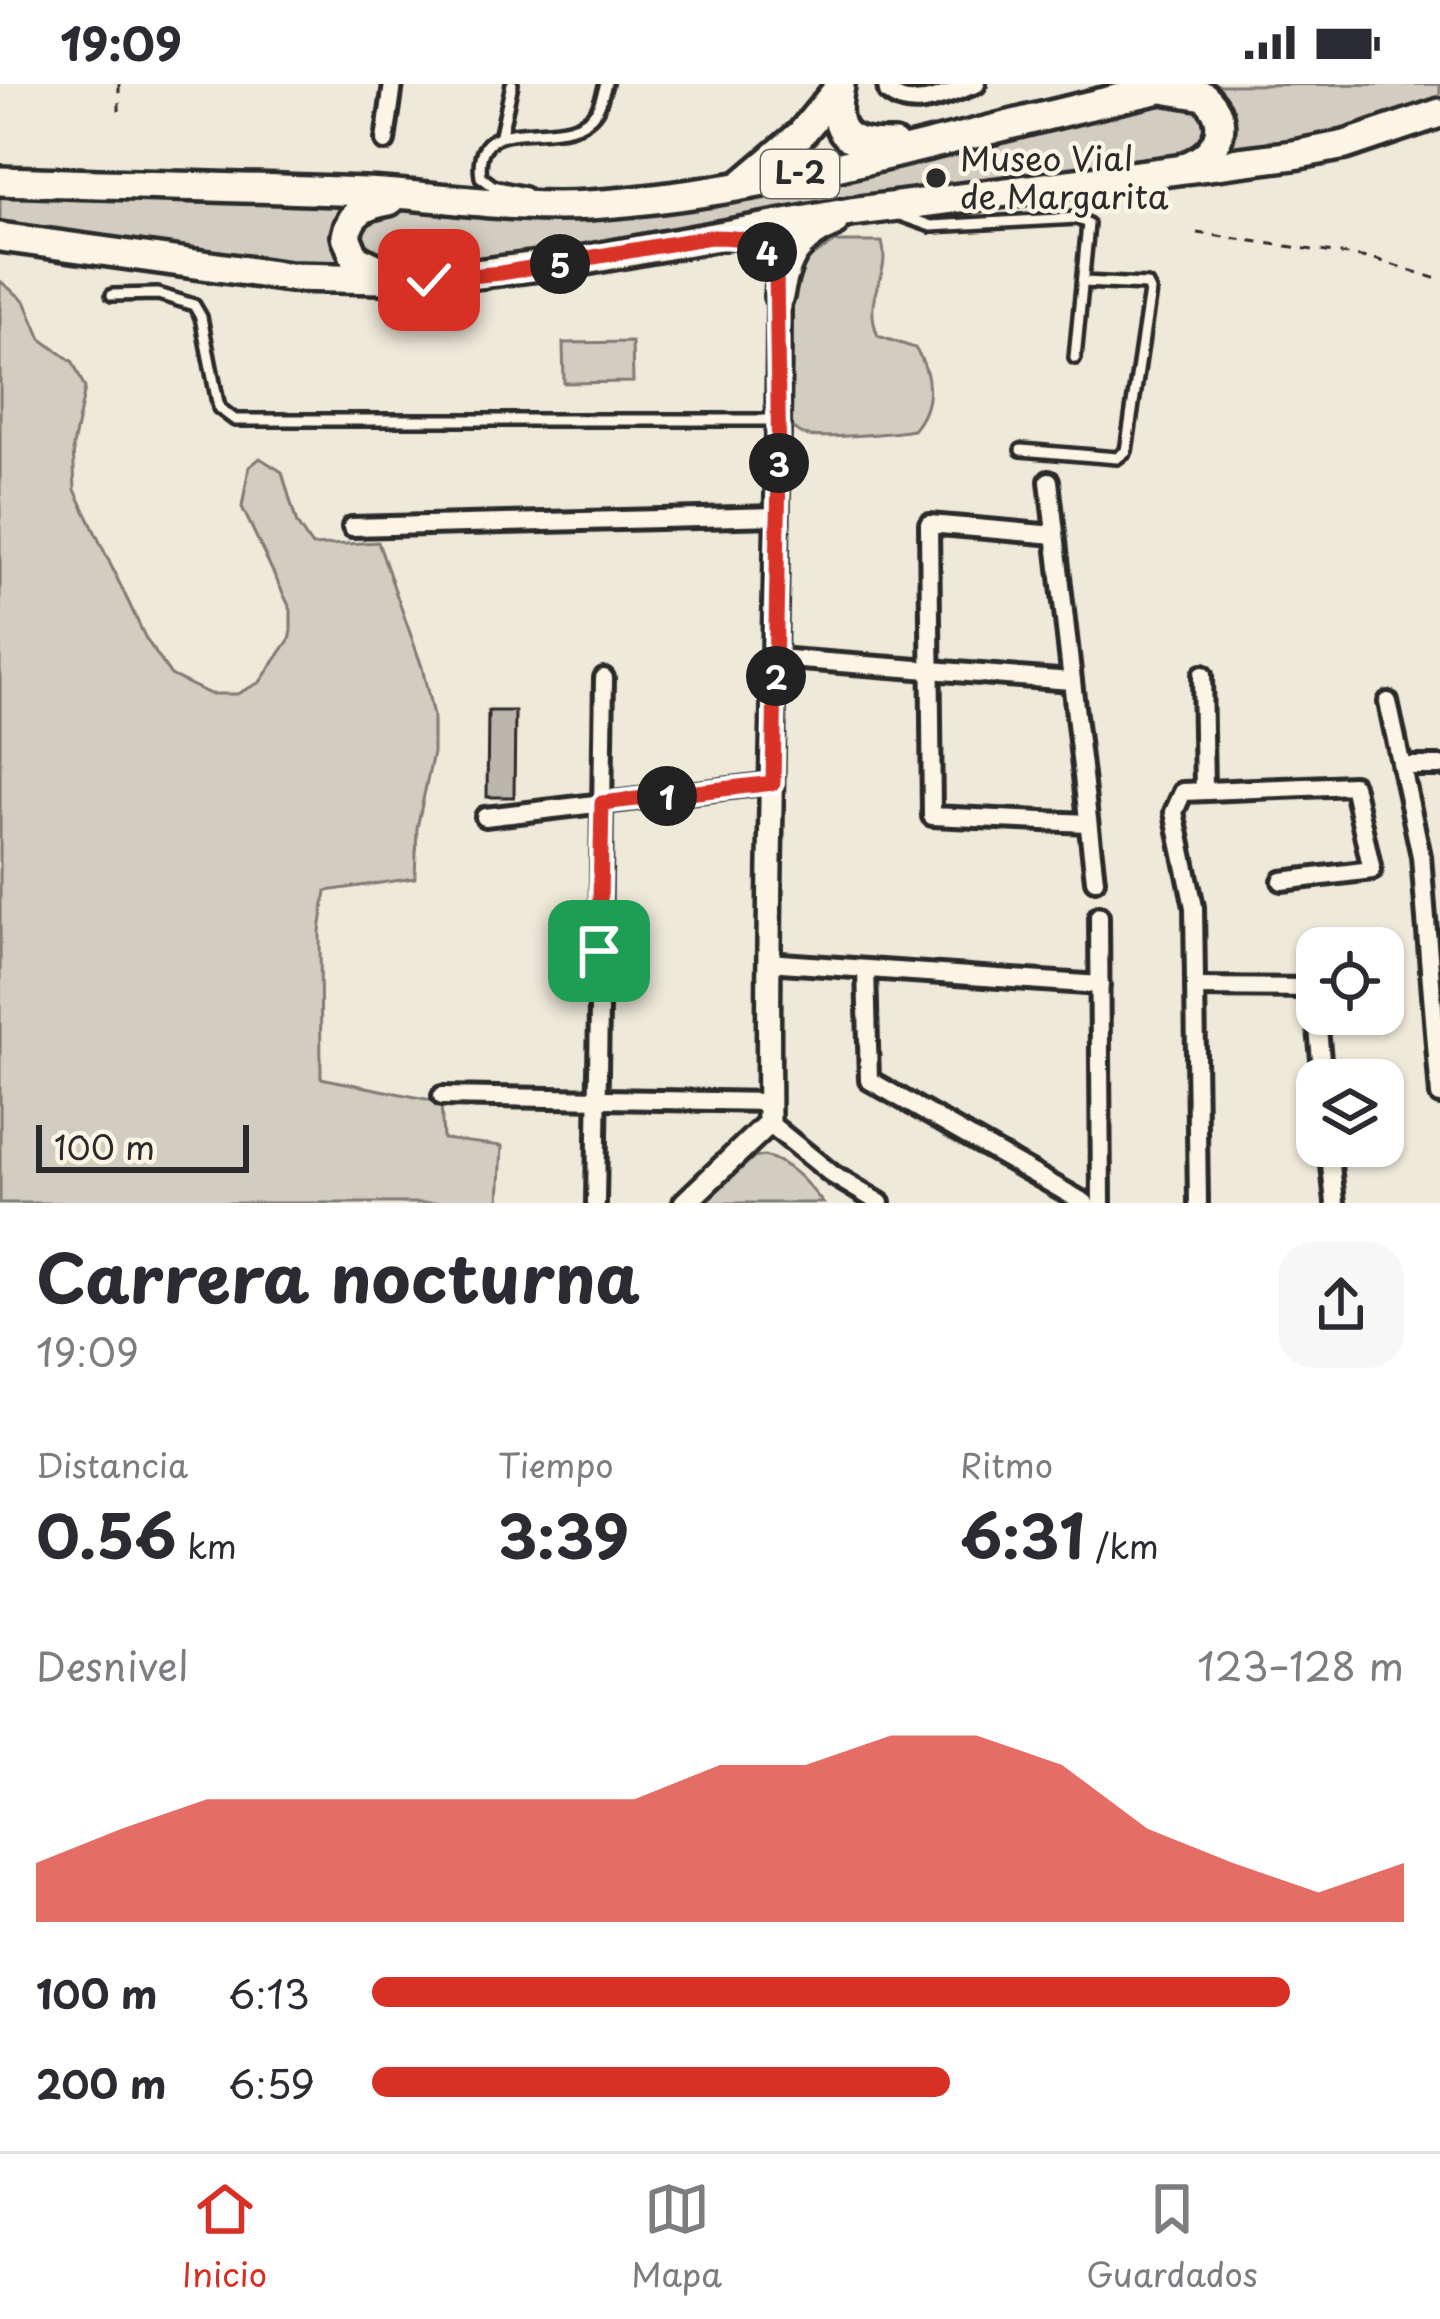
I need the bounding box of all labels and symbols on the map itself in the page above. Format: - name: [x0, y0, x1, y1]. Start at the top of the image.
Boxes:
- place label: Museo Vial de Margarita: [960, 132, 1169, 220]
- road number: L-2: [761, 150, 839, 198]
- marker: Museo Vial de Margarita: [923, 165, 949, 191]
- pin: 4: [737, 222, 797, 282]
- pin: [378, 229, 480, 331]
- pin: 5: [530, 234, 590, 294]
- pin: 3: [749, 433, 809, 493]
- pin: 2: [746, 646, 806, 706]
- pin: 1: [637, 766, 697, 826]
- pin: [548, 900, 650, 1002]
- scale bar: [36, 1119, 249, 1172]

